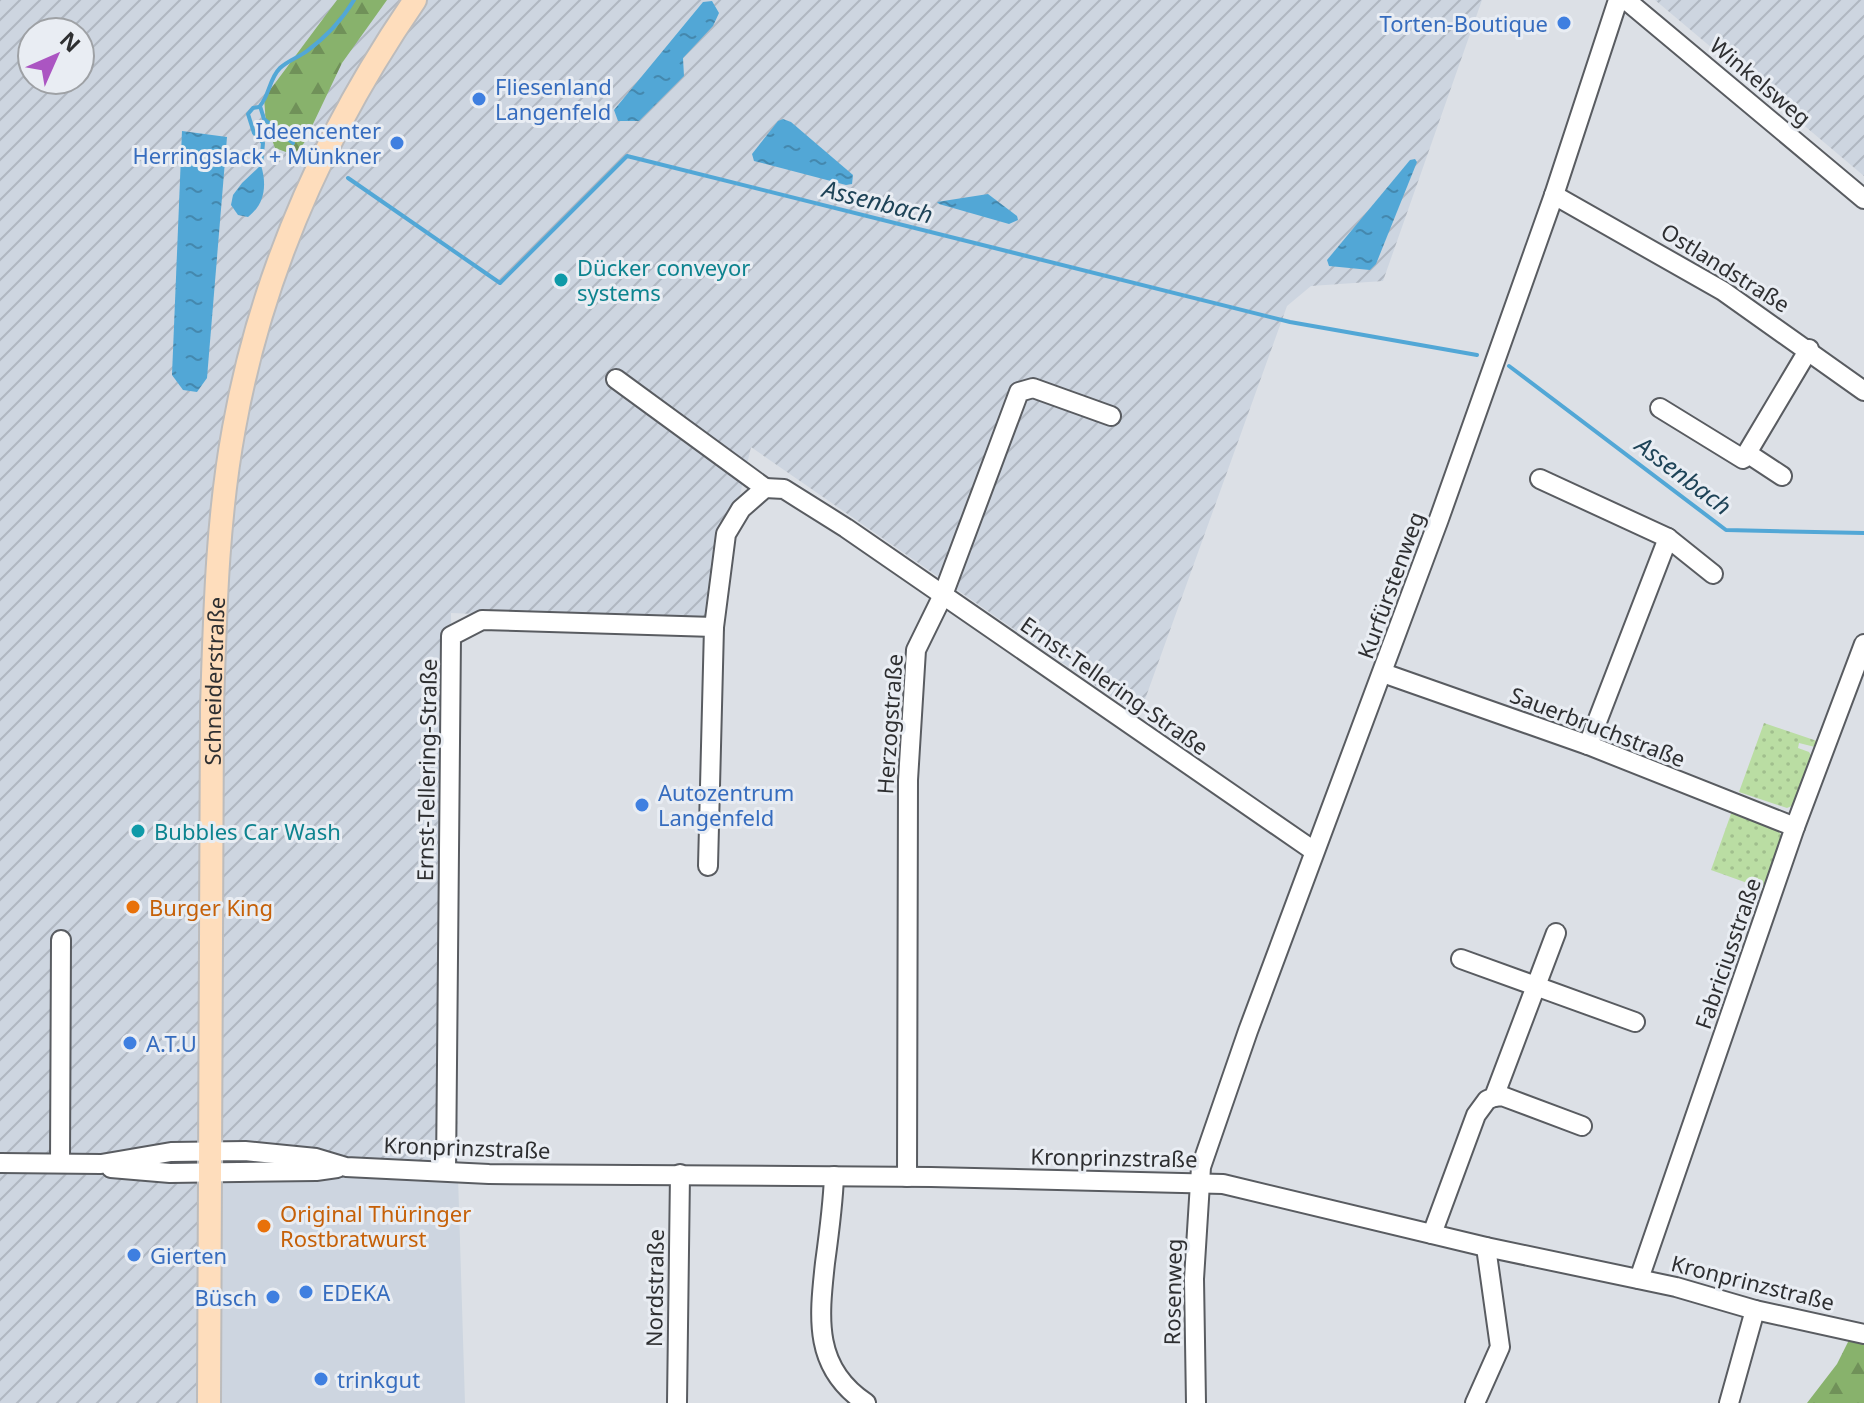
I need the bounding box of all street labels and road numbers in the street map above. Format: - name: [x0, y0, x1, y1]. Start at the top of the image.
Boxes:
- street label: Winkelsweg: [1704, 30, 1818, 132]
- street label: Ostlandstraße: [1656, 215, 1796, 319]
- street label: Kurfürstenweg: [1350, 507, 1430, 663]
- street label: Schneiderstraße: [197, 596, 231, 765]
- street label: Ernst-Tellering-Straße: [1015, 609, 1215, 761]
- street label: Herzogstraße: [869, 653, 909, 795]
- street label: Ernst-Tellering-Straße: [409, 658, 443, 882]
- street label: Sauerbruchstraße: [1506, 679, 1690, 773]
- street label: Fabriciusstraße: [1687, 873, 1767, 1033]
- street label: Kronprinzstraße: [383, 1129, 551, 1165]
- street label: Kronprinzstraße: [1030, 1141, 1198, 1173]
- street label: Nordstraße: [638, 1229, 670, 1347]
- street label: Rosenweg: [1156, 1238, 1188, 1346]
- street label: Kronprinzstraße: [1668, 1247, 1838, 1317]

